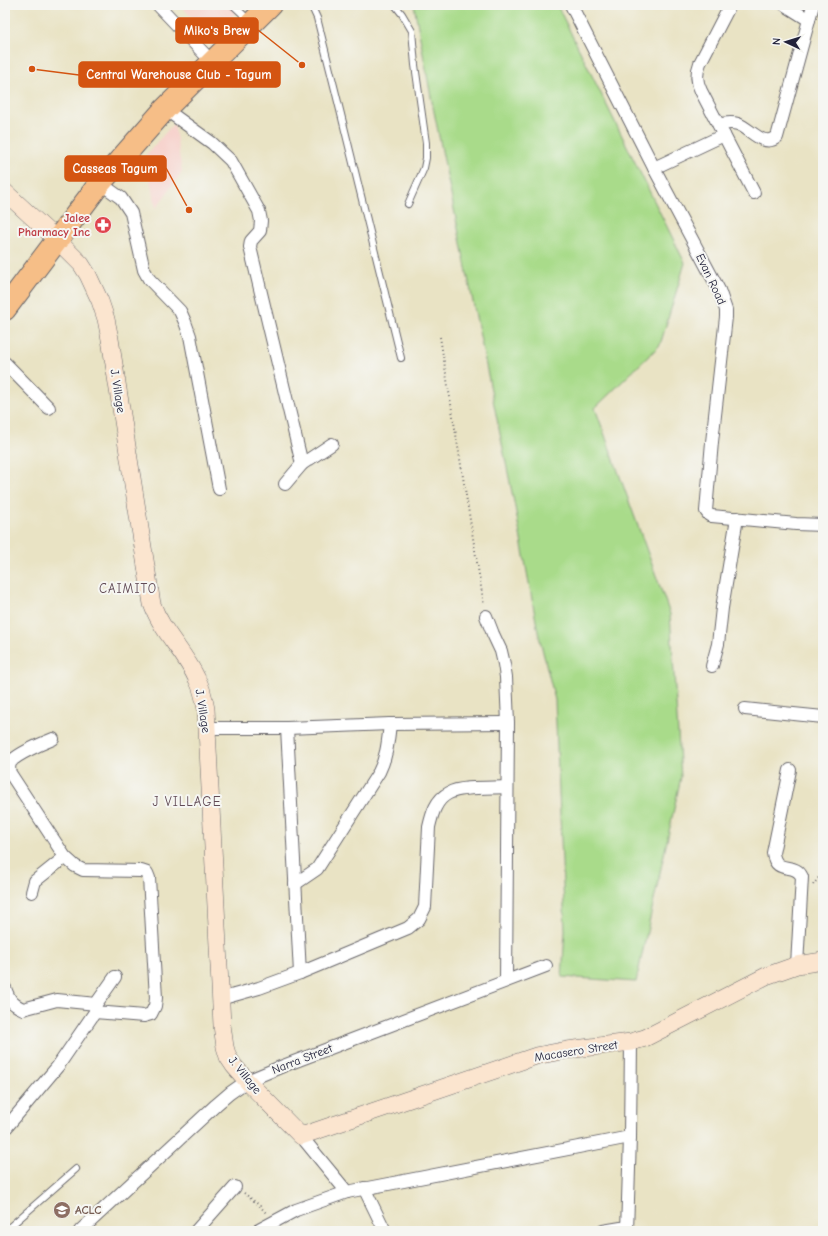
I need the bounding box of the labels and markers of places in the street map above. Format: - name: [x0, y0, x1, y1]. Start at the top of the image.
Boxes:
- callout: Miko's Brew: [176, 18, 258, 43]
- callout: Central Warehouse Club - Tagum: [79, 62, 280, 87]
- callout: Casseas Tagum: [65, 156, 166, 181]
- place label: Jalee Pharmacy Inc: [18, 211, 90, 239]
- pharmacy icon: Jalee Pharmacy Inc: [93, 215, 113, 235]
- school or university icon: ACLC: [52, 1200, 72, 1220]
- place label: ACLC: [75, 1203, 102, 1217]

